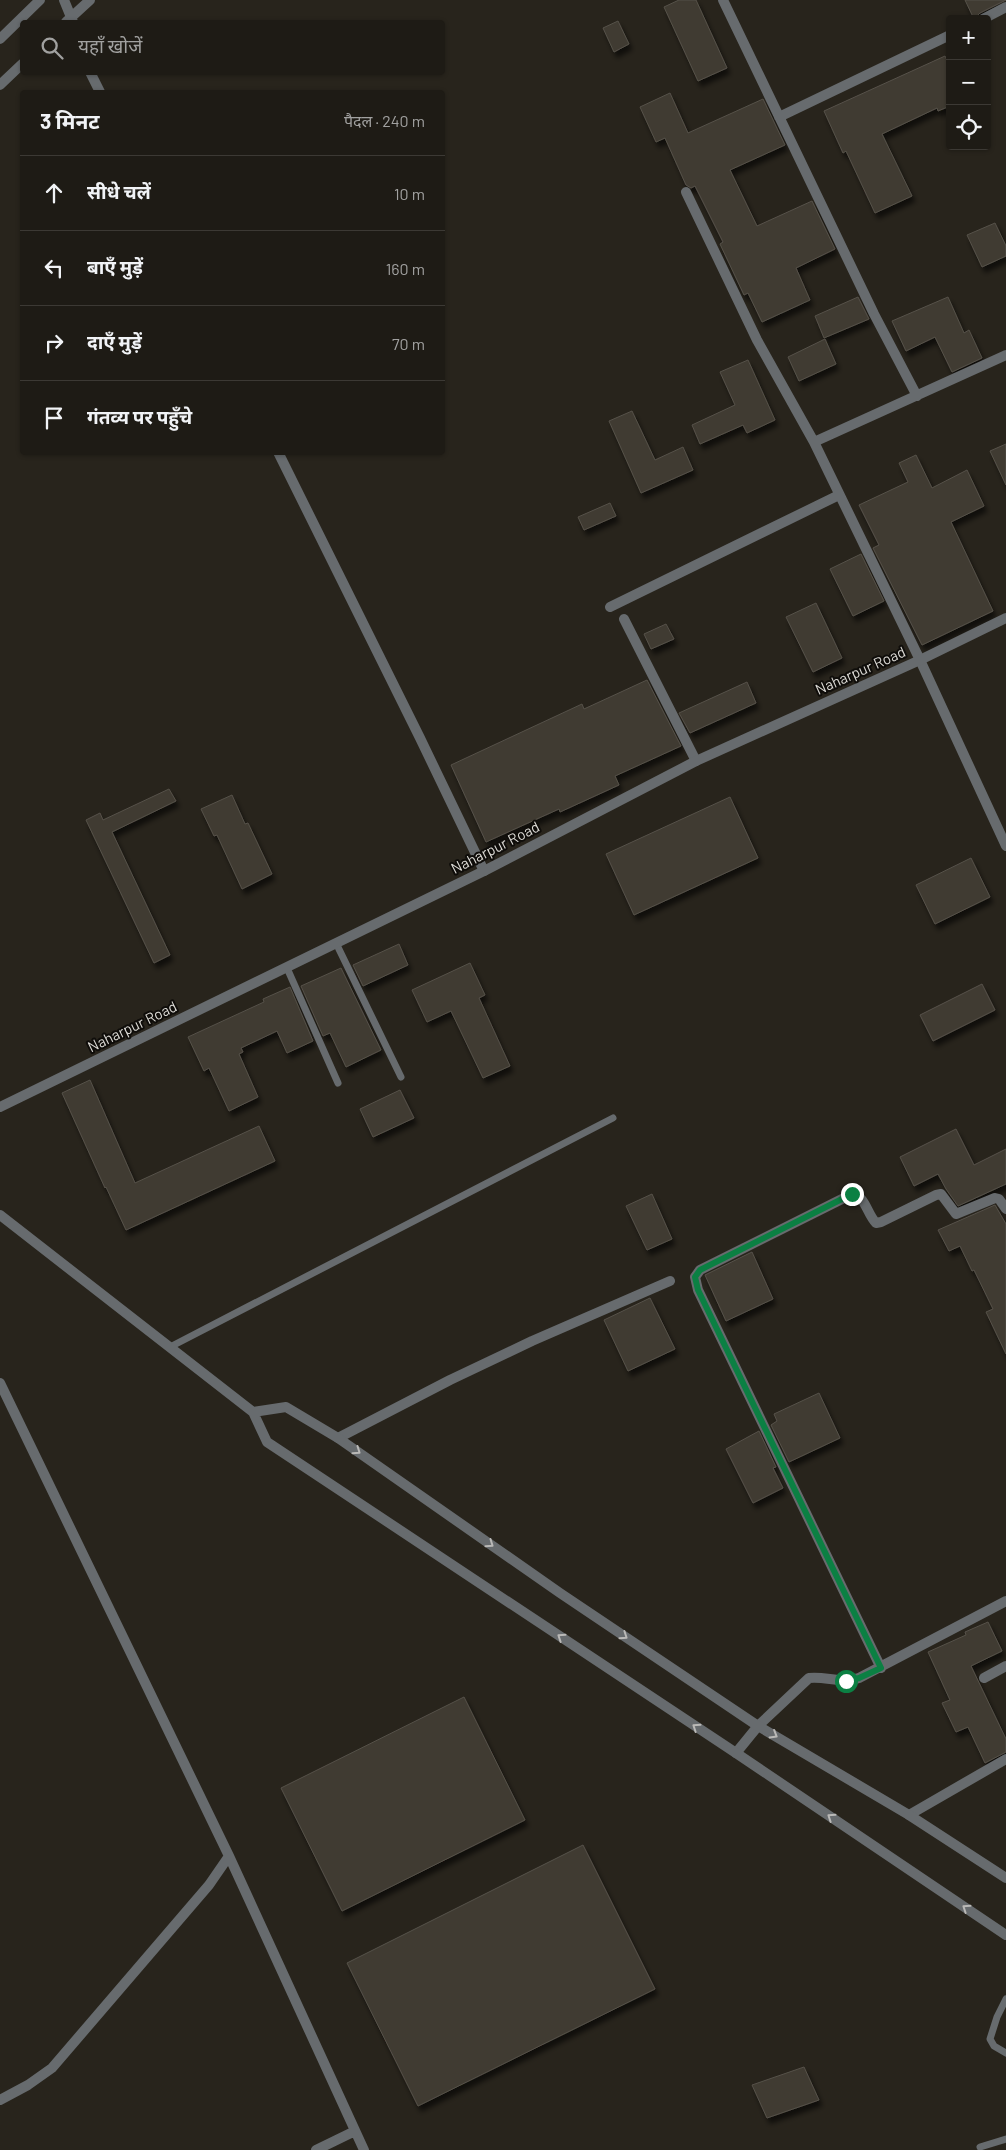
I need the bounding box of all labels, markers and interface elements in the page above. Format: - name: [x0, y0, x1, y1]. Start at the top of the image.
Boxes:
- map controls: [946, 15, 991, 150]
- button: +: [946, 15, 991, 60]
- search box: [20, 20, 445, 75]
- icon: search: [38, 34, 66, 62]
- text: यहाँ खोजें: [78, 34, 142, 57]
- button: −: [946, 60, 991, 105]
- button: locate: [946, 105, 991, 150]
- text: 3 मिनट: [40, 108, 100, 133]
- text: पैदल · 240 m: [344, 111, 425, 130]
- icon: ahead: [40, 179, 68, 207]
- text: सीधे चलें: [87, 180, 151, 203]
- text: 10 m: [394, 184, 425, 203]
- icon: left: [40, 254, 68, 282]
- text: बाएँ मुड़ें: [87, 255, 143, 278]
- text: 160 m: [386, 259, 425, 278]
- icon: right: [40, 329, 68, 357]
- text: दाएँ मुड़ें: [87, 330, 142, 353]
- text: 70 m: [392, 334, 425, 353]
- icon: arrive: [40, 404, 68, 432]
- text: गंतव्य पर पहुँचे: [87, 405, 192, 428]
- street label: Naharpur Road: [812, 642, 908, 698]
- street label: Naharpur Road: [448, 817, 542, 877]
- street label: Naharpur Road: [84, 997, 180, 1055]
- route end: [841, 1183, 864, 1206]
- one-way arrow: [351, 1445, 361, 1454]
- one-way arrow: [484, 1538, 494, 1547]
- one-way arrow: [618, 1630, 628, 1639]
- one-way arrow: [557, 1634, 566, 1643]
- route start: [835, 1670, 858, 1693]
- one-way arrow: [692, 1724, 702, 1733]
- one-way arrow: [769, 1729, 778, 1739]
- one-way arrow: [827, 1814, 837, 1823]
- one-way arrow: [962, 1905, 971, 1914]

